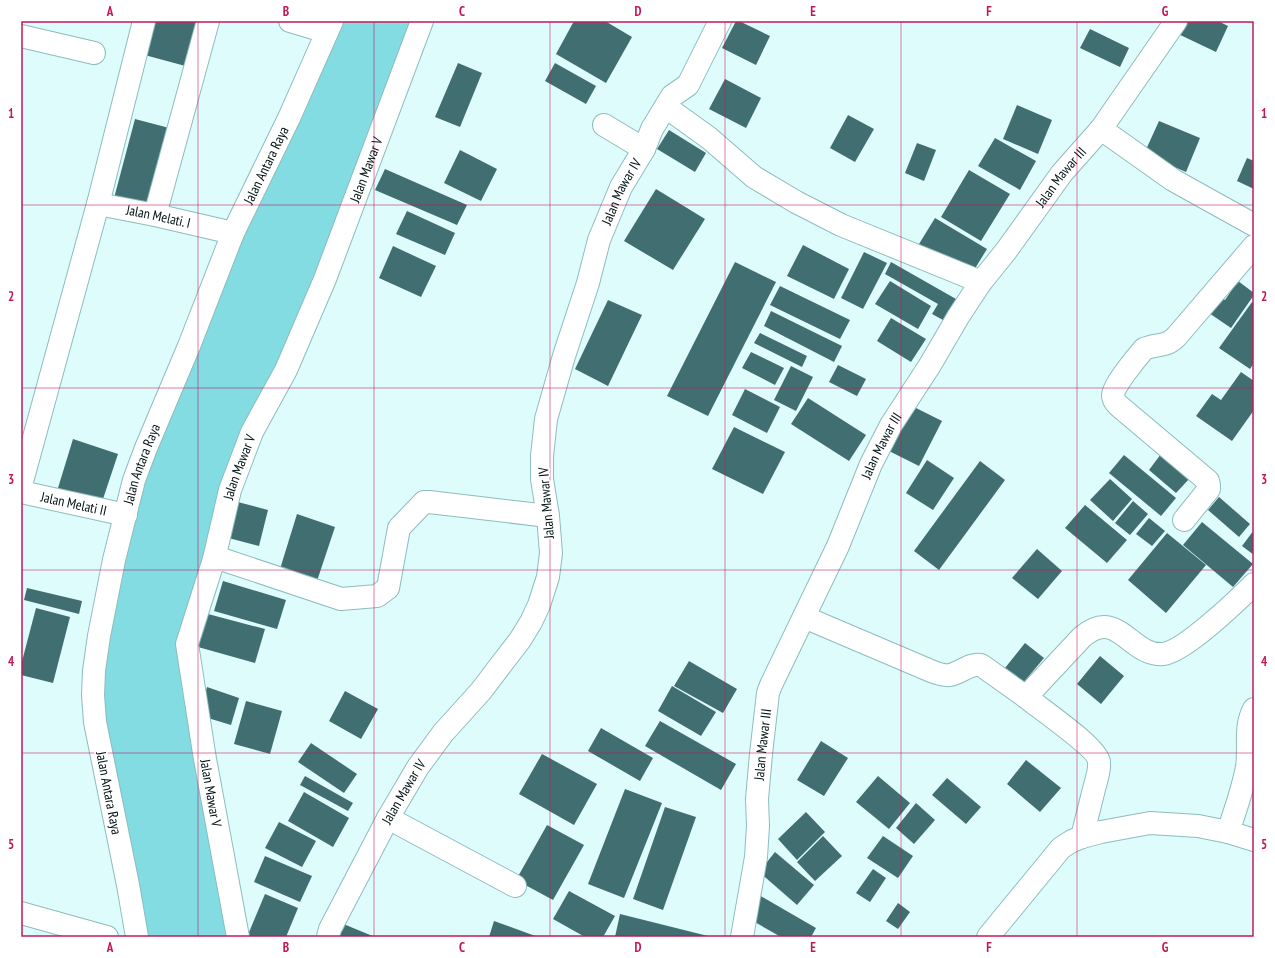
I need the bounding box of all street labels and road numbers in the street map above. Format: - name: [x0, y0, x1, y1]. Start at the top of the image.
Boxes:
- street label: Jalan Antara Raya: [239, 123, 293, 208]
- street label: Jalan Mawar V: [345, 134, 387, 206]
- street label: Jalan Mawar III: [1031, 143, 1090, 211]
- street label: Jalan Mawar IV: [597, 155, 645, 228]
- street label: Jalan Melati. I: [124, 200, 192, 232]
- street label: Jalan Mawar III: [857, 409, 906, 482]
- street label: Jalan Antara Raya: [119, 421, 164, 507]
- street label: Jalan Mawar V: [219, 431, 259, 502]
- street label: Jalan Mawar IV: [534, 466, 558, 541]
- street label: Jalan Melati II: [38, 487, 108, 520]
- street label: Jalan Mawar III: [750, 708, 775, 782]
- street label: Jalan Antara Raya: [92, 749, 126, 836]
- street label: Jalan Mawar IV: [377, 755, 430, 828]
- street label: Jalan Mawar V: [196, 757, 226, 829]

